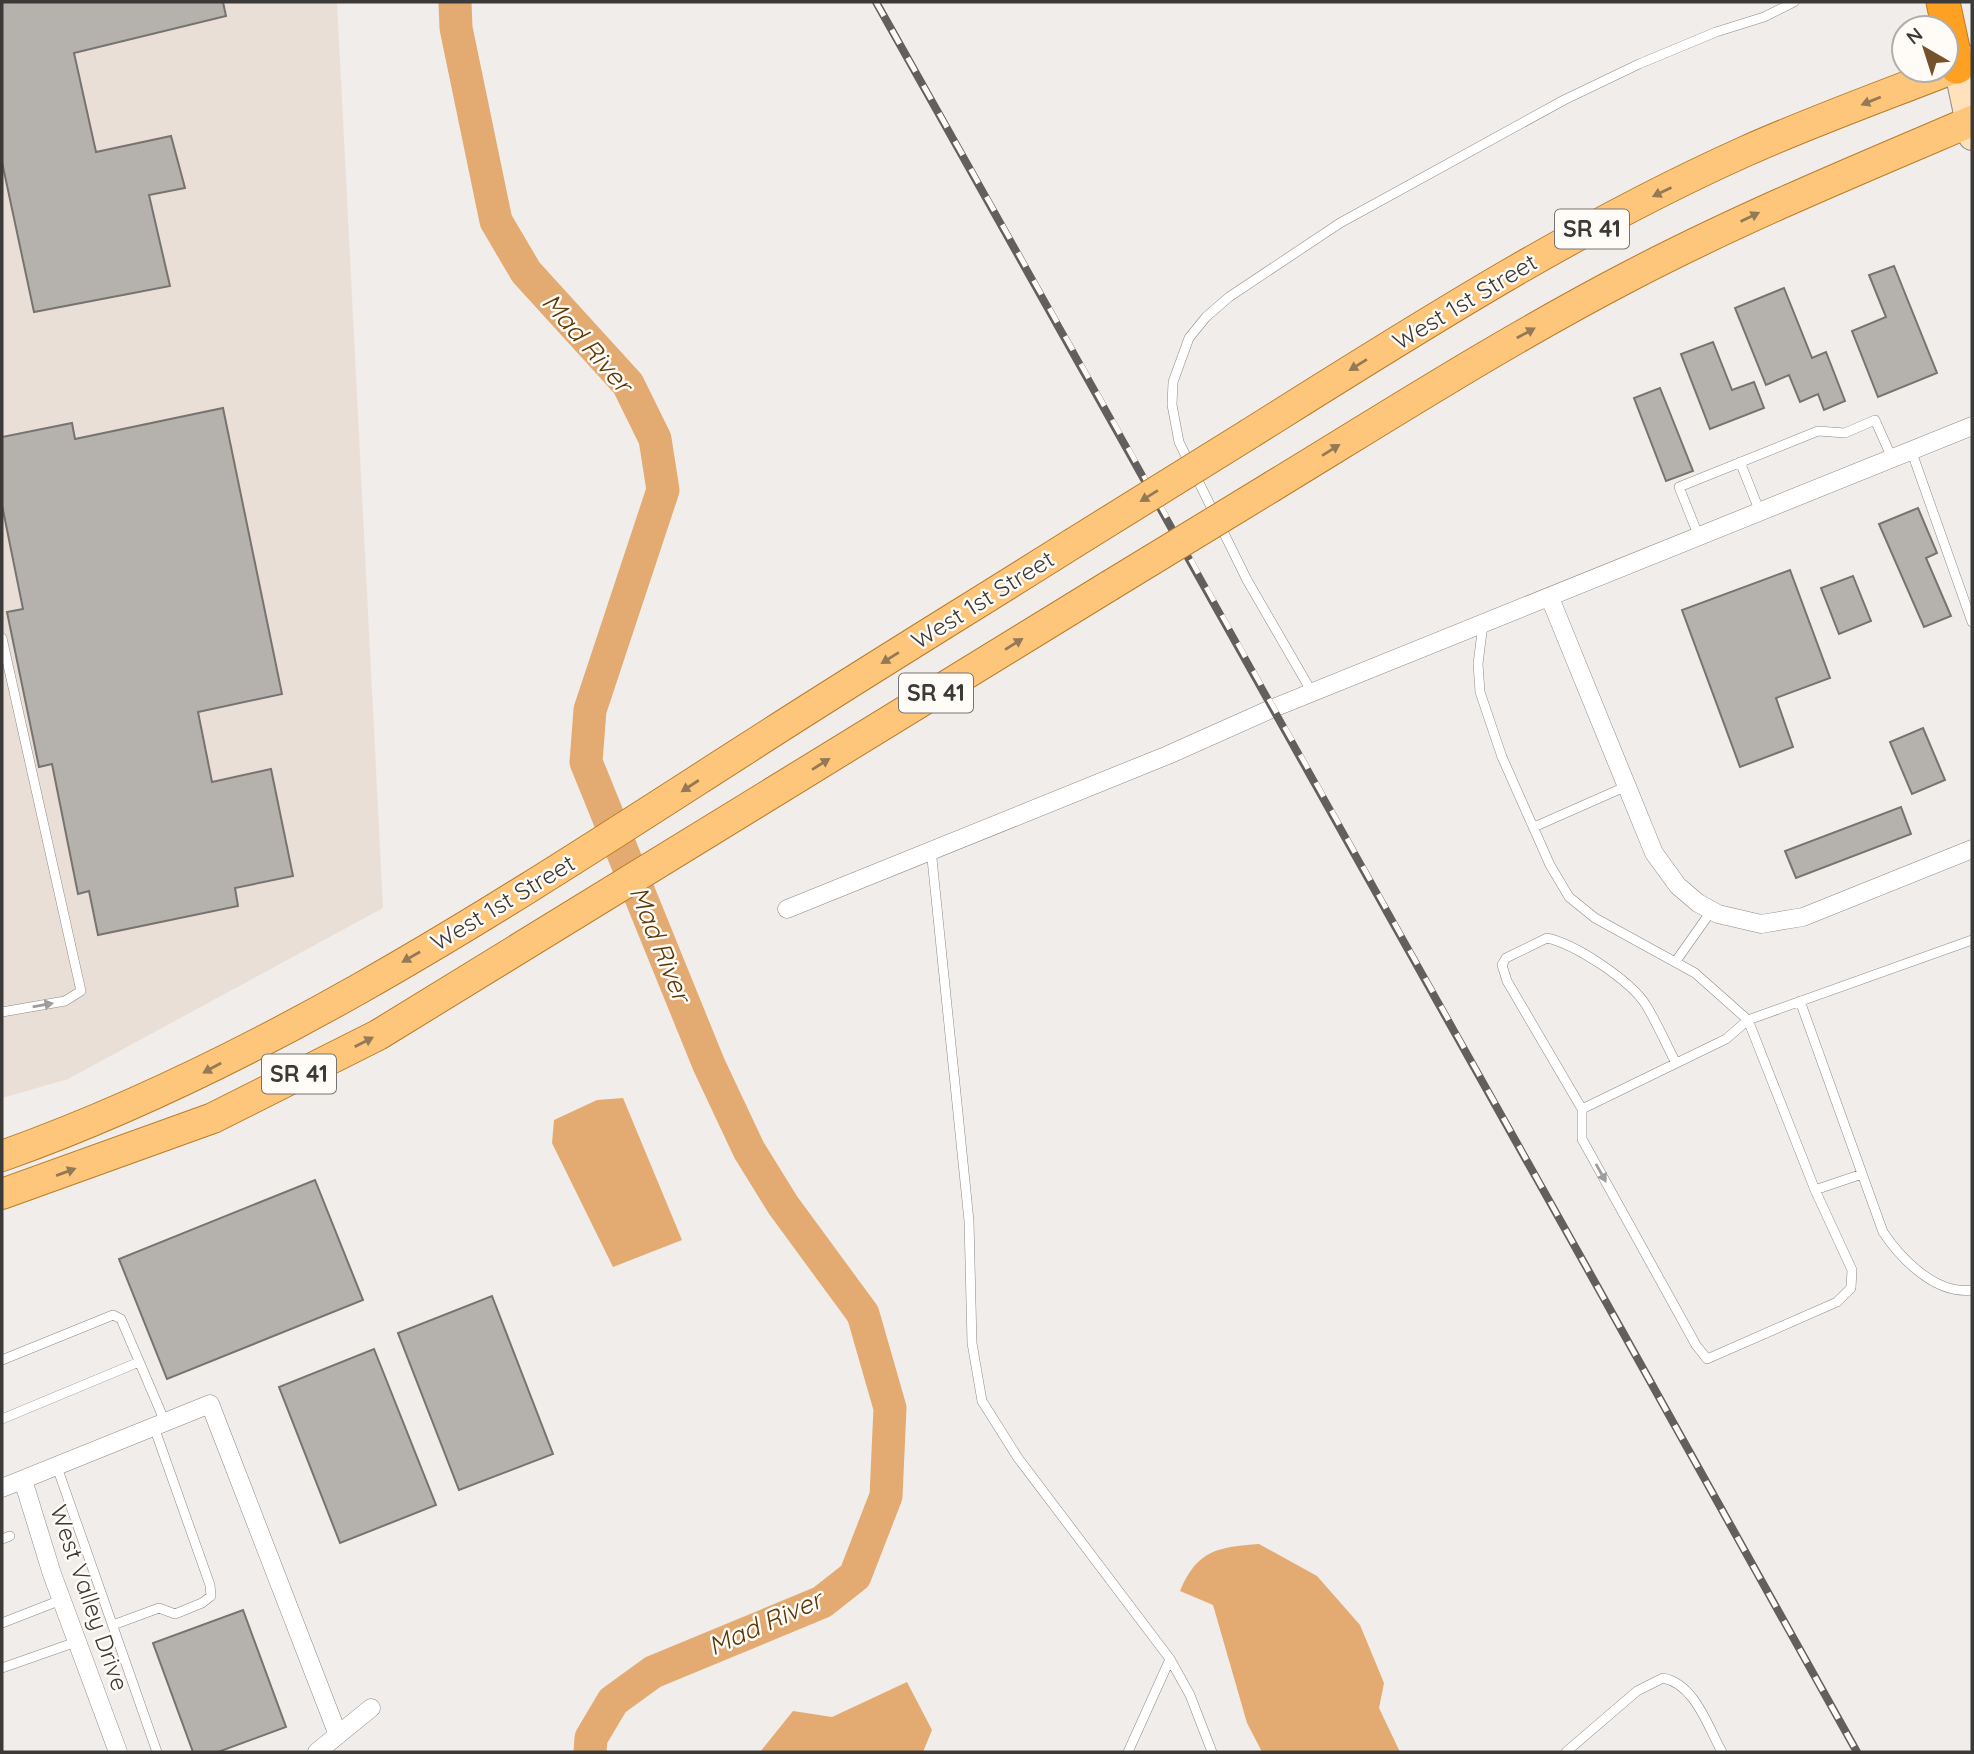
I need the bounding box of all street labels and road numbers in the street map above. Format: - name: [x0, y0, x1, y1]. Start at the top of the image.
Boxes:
- road number: SR 41: [1555, 210, 1629, 248]
- street label: West 1st Street: [1387, 246, 1542, 356]
- street label: West 1st Street: [906, 543, 1059, 655]
- road number: SR 41: [899, 674, 973, 712]
- street label: West 1st Street: [425, 847, 580, 957]
- road number: SR 41: [262, 1054, 336, 1093]
- street label: West Valley Drive: [44, 1501, 136, 1695]

